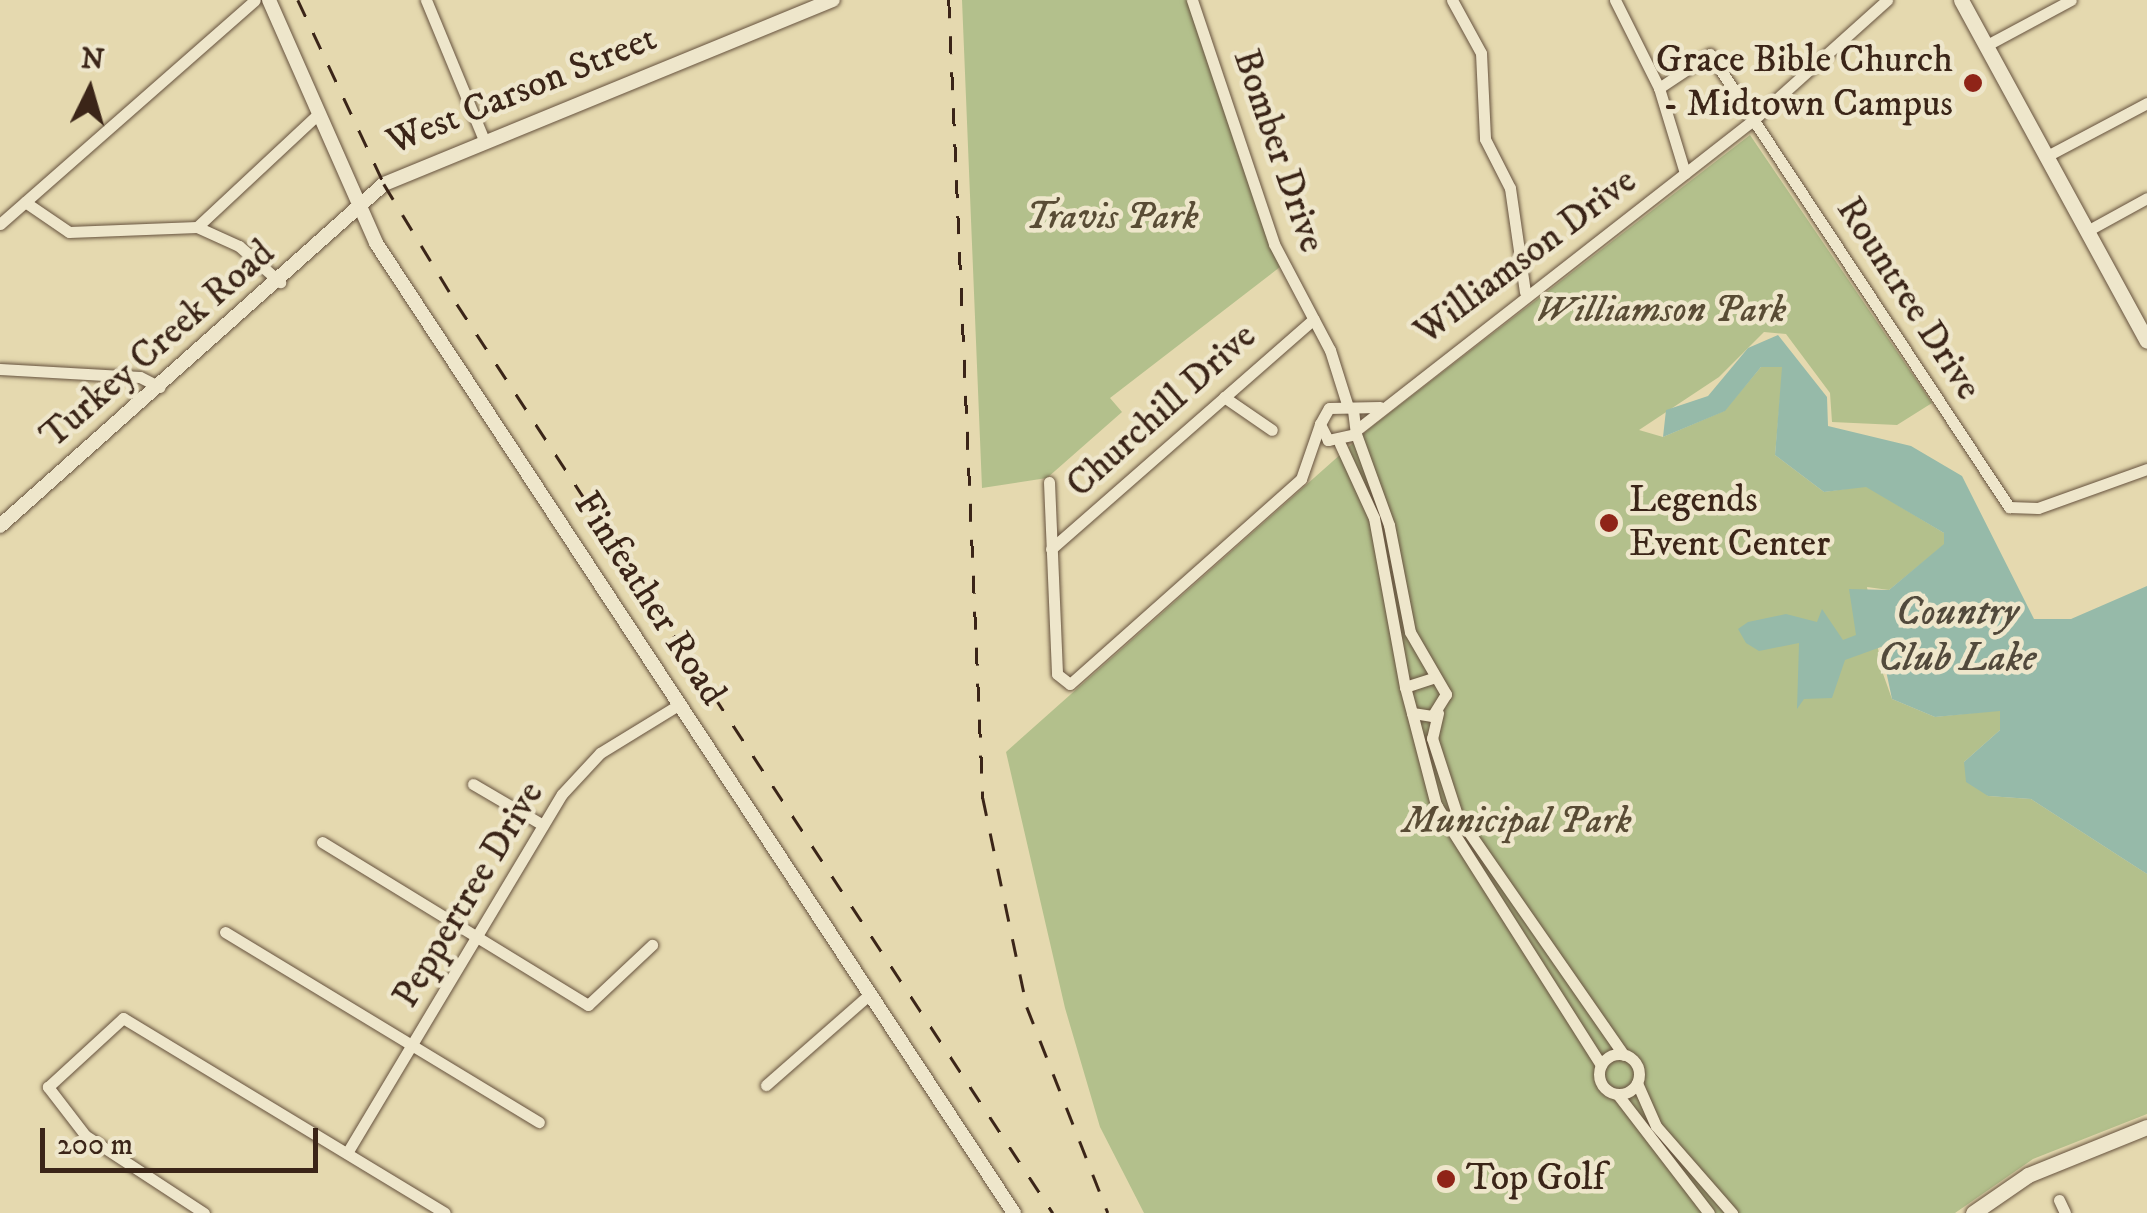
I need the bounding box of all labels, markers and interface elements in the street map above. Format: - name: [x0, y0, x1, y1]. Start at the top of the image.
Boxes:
- street label: West Carson Street: [381, 16, 663, 166]
- place label: Grace Bible Church - Midtown Campus: [1656, 38, 1953, 127]
- north arrow: [40, 40, 140, 140]
- text: N: [80, 41, 106, 78]
- street label: Bomber Drive: [1222, 44, 1334, 258]
- marker: Grace Bible Church - Midtown Campus: [1962, 72, 1984, 94]
- street label: Williamson Drive: [1406, 159, 1646, 355]
- street label: Rountree Drive: [1826, 189, 1990, 409]
- park label: Travis Park: [1025, 195, 1199, 241]
- street label: Turkey Creek Road: [32, 231, 284, 459]
- park label: Williamson Park: [1536, 288, 1786, 334]
- street label: Churchill Drive: [1058, 314, 1266, 508]
- place label: Legends Event Center: [1629, 478, 1830, 568]
- street label: Finfeather Road: [563, 484, 735, 714]
- marker: Legends Event Center: [1598, 512, 1620, 534]
- water label: Country Club Lake: [1878, 589, 2036, 683]
- street label: Peppertree Drive: [384, 774, 554, 1016]
- park label: Municipal Park: [1402, 799, 1632, 845]
- scale bar: [45, 1108, 322, 1170]
- text: 200 m: [57, 1127, 133, 1164]
- place label: Top Golf: [1466, 1156, 1605, 1202]
- marker: Top Golf: [1435, 1168, 1457, 1190]

